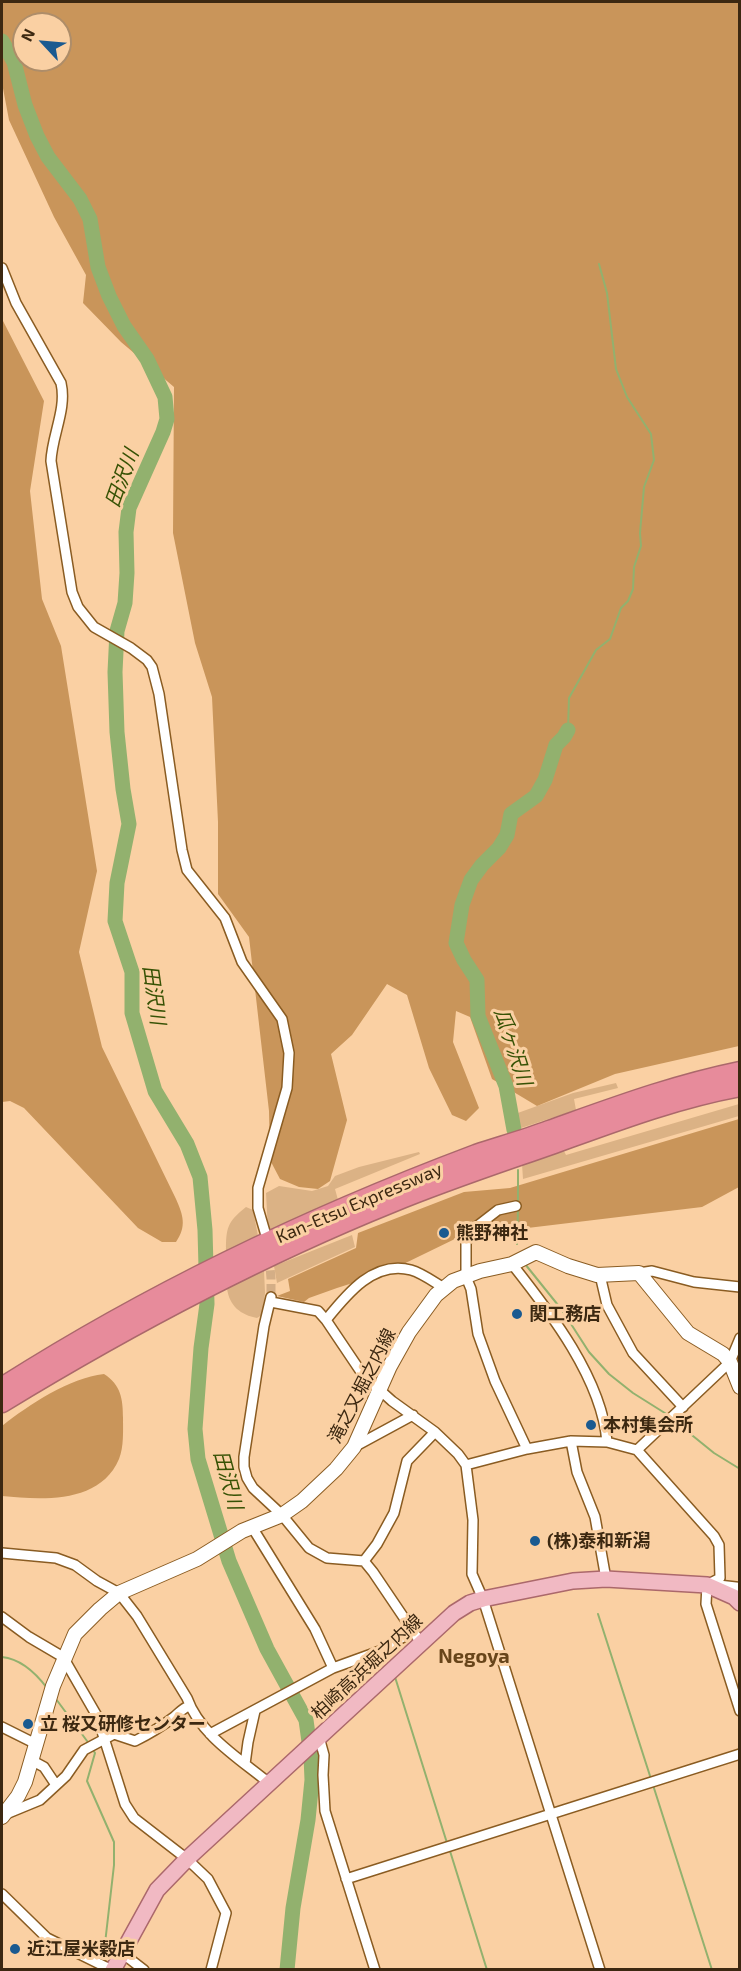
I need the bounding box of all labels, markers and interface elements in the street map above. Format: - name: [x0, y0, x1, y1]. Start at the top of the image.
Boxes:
- north arrow: [12, 12, 72, 72]
- text: N: [16, 25, 38, 44]
- water label: 田沢川: [100, 446, 144, 510]
- water label: 田沢川: [138, 964, 170, 1026]
- water label: 瓜ヶ沢川: [489, 1005, 537, 1089]
- street label: Kan-Etsu Expressway: [273, 1158, 445, 1248]
- place label: 熊野神社: [456, 1222, 528, 1244]
- marker: 熊野神社: [437, 1226, 451, 1240]
- place label: 関工務店: [529, 1303, 601, 1325]
- marker: 関工務店: [510, 1307, 524, 1321]
- street label: 滝之又堀之内線: [324, 1325, 400, 1447]
- place label: 本村集会所: [603, 1414, 693, 1436]
- marker: 本村集会所: [584, 1418, 598, 1432]
- water label: 田沢川: [209, 1448, 247, 1512]
- place label: (株)泰和新潟: [547, 1530, 650, 1552]
- marker: (株)泰和新潟: [528, 1534, 542, 1548]
- street label: 柏崎高浜堀之内線: [307, 1610, 427, 1724]
- district label: Negoya: [438, 1644, 510, 1668]
- place label: 立 桜又研修センター: [40, 1713, 206, 1735]
- marker: 立 桜又研修センター: [21, 1717, 35, 1731]
- place label: 近江屋米穀店: [27, 1938, 135, 1960]
- marker: 近江屋米穀店: [8, 1942, 22, 1956]

